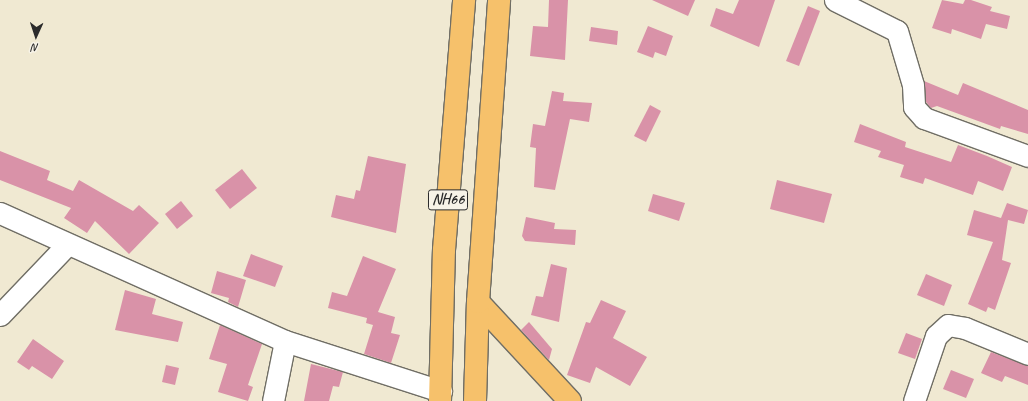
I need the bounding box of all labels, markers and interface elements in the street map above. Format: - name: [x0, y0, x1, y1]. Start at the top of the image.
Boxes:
- north arrow: [16, 16, 56, 56]
- text: N: [32, 41, 39, 55]
- road number: NH66: [427, 187, 469, 213]

